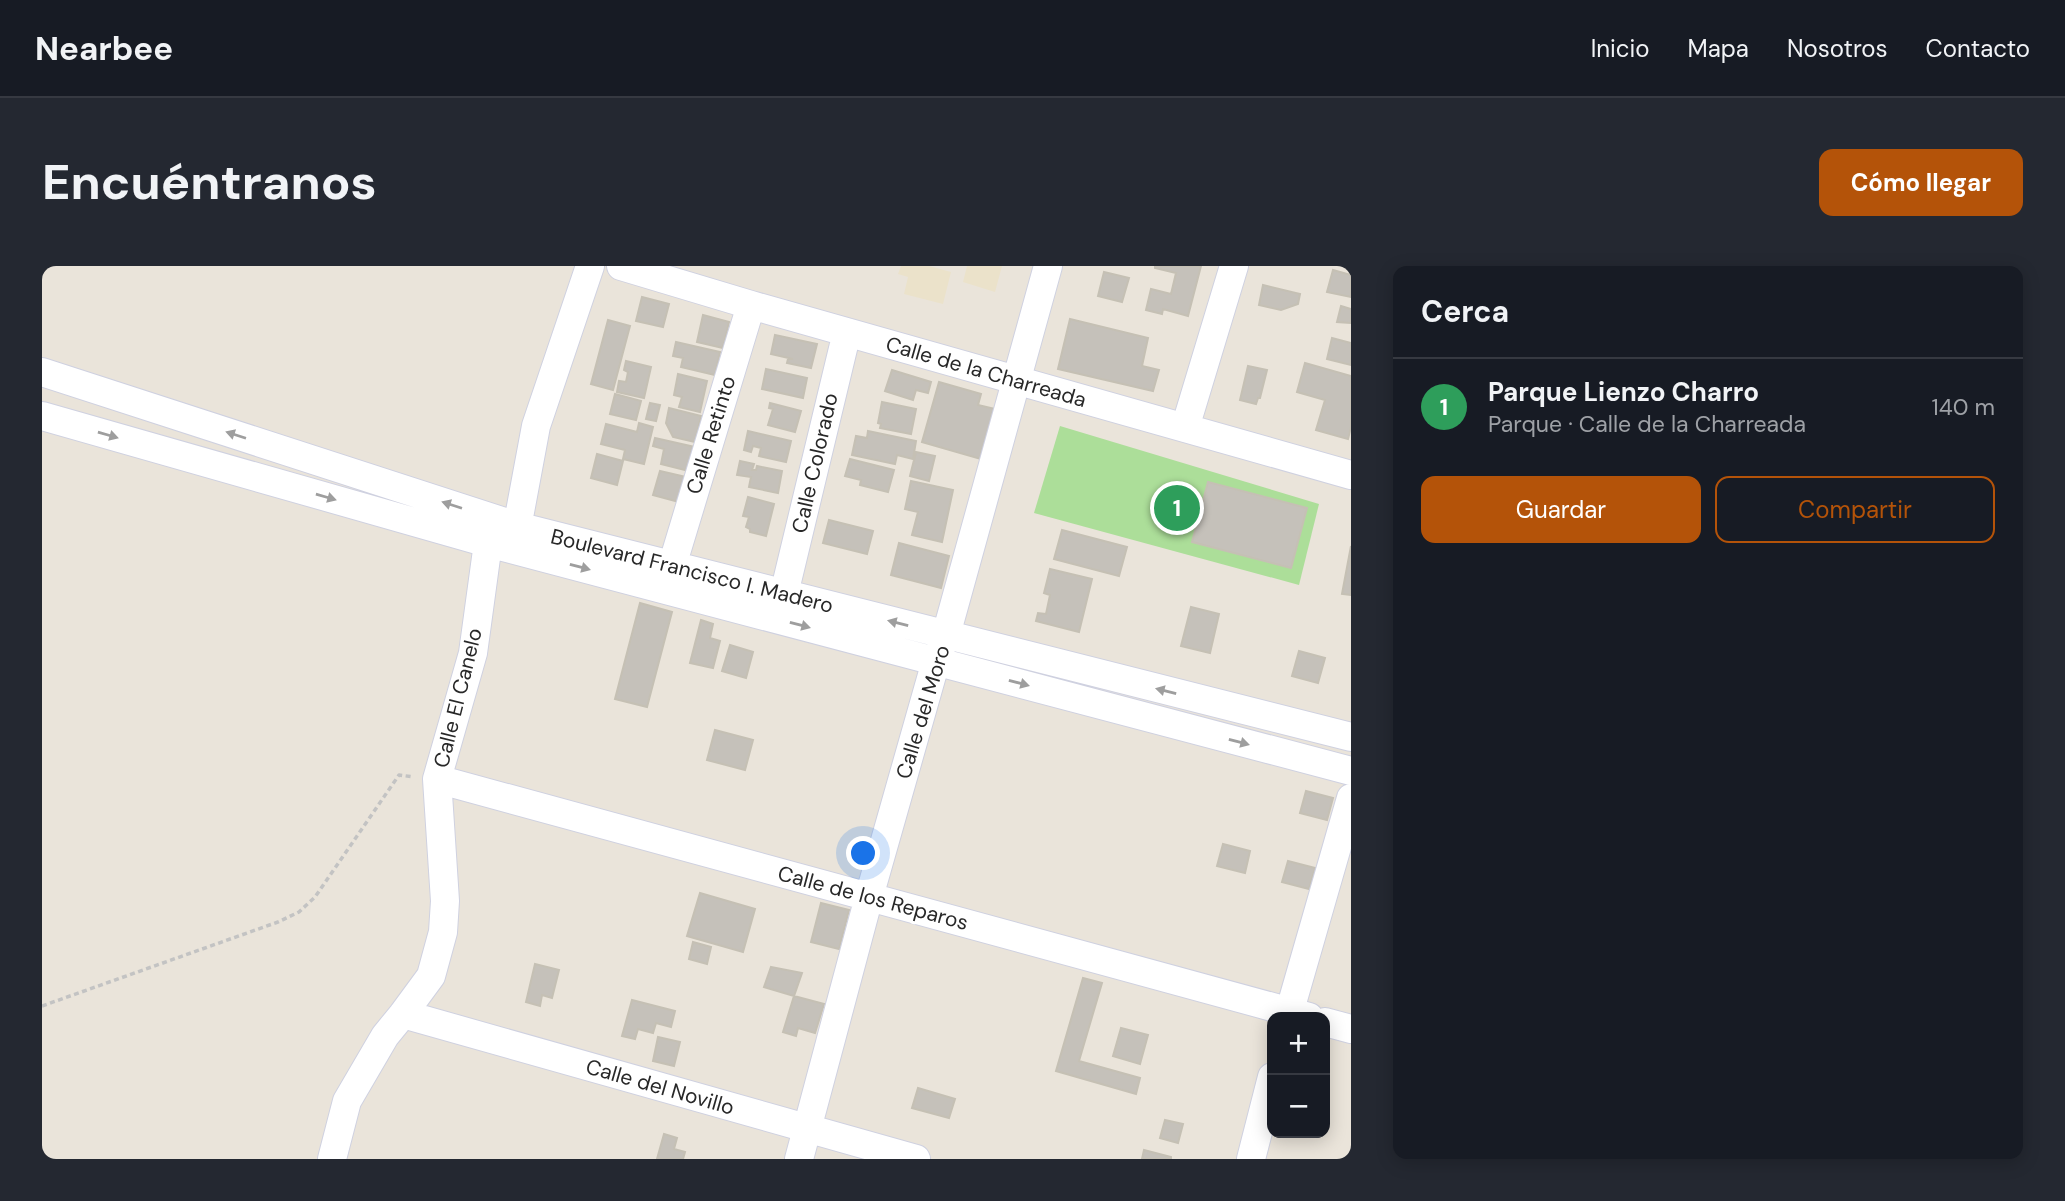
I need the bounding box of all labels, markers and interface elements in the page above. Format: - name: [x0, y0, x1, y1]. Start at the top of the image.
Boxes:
- text: Nearbee: [35, 27, 173, 70]
- text: Inicio: [1591, 33, 1650, 64]
- text: Mapa: [1688, 33, 1749, 64]
- text: Nosotros: [1787, 33, 1888, 64]
- text: Contacto: [1926, 33, 2030, 64]
- button: Cómo llegar: [1819, 149, 2023, 216]
- text: Encuéntranos: [42, 150, 377, 214]
- text: Cerca: [1421, 292, 1509, 331]
- street label: Calle de la Charreada: [882, 330, 1090, 414]
- street label: Calle Retinto: [680, 372, 742, 498]
- text: Parque Lienzo Charro: [1488, 375, 1759, 409]
- street label: Calle Colorado: [785, 390, 845, 536]
- text: 1: [1440, 392, 1448, 422]
- text: 140 m: [1932, 392, 1995, 422]
- text: Parque · Calle de la Charreada: [1488, 409, 1806, 439]
- one-way arrow: [225, 429, 246, 440]
- one-way arrow: [97, 430, 118, 440]
- button: Guardar: [1421, 476, 1701, 543]
- button: Compartir: [1715, 476, 1995, 543]
- pin: 1: [1154, 482, 1200, 534]
- one-way arrow: [316, 493, 337, 503]
- one-way arrow: [441, 499, 462, 510]
- street label: Boulevard Francisco I. Madero: [548, 522, 836, 620]
- one-way arrow: [569, 562, 591, 573]
- one-way arrow: [887, 617, 909, 628]
- one-way arrow: [789, 620, 811, 631]
- street label: Calle El Canelo: [427, 625, 489, 771]
- street label: Calle del Moro: [889, 642, 957, 782]
- one-way arrow: [1009, 679, 1030, 689]
- one-way arrow: [1155, 685, 1177, 696]
- one-way arrow: [1229, 737, 1251, 748]
- your location: [846, 836, 880, 870]
- street label: Calle de los Reparos: [775, 859, 971, 937]
- map controls: [1267, 1012, 1330, 1138]
- button: +: [1267, 1012, 1330, 1075]
- street label: Calle del Novillo: [583, 1052, 737, 1122]
- button: −: [1267, 1075, 1330, 1138]

